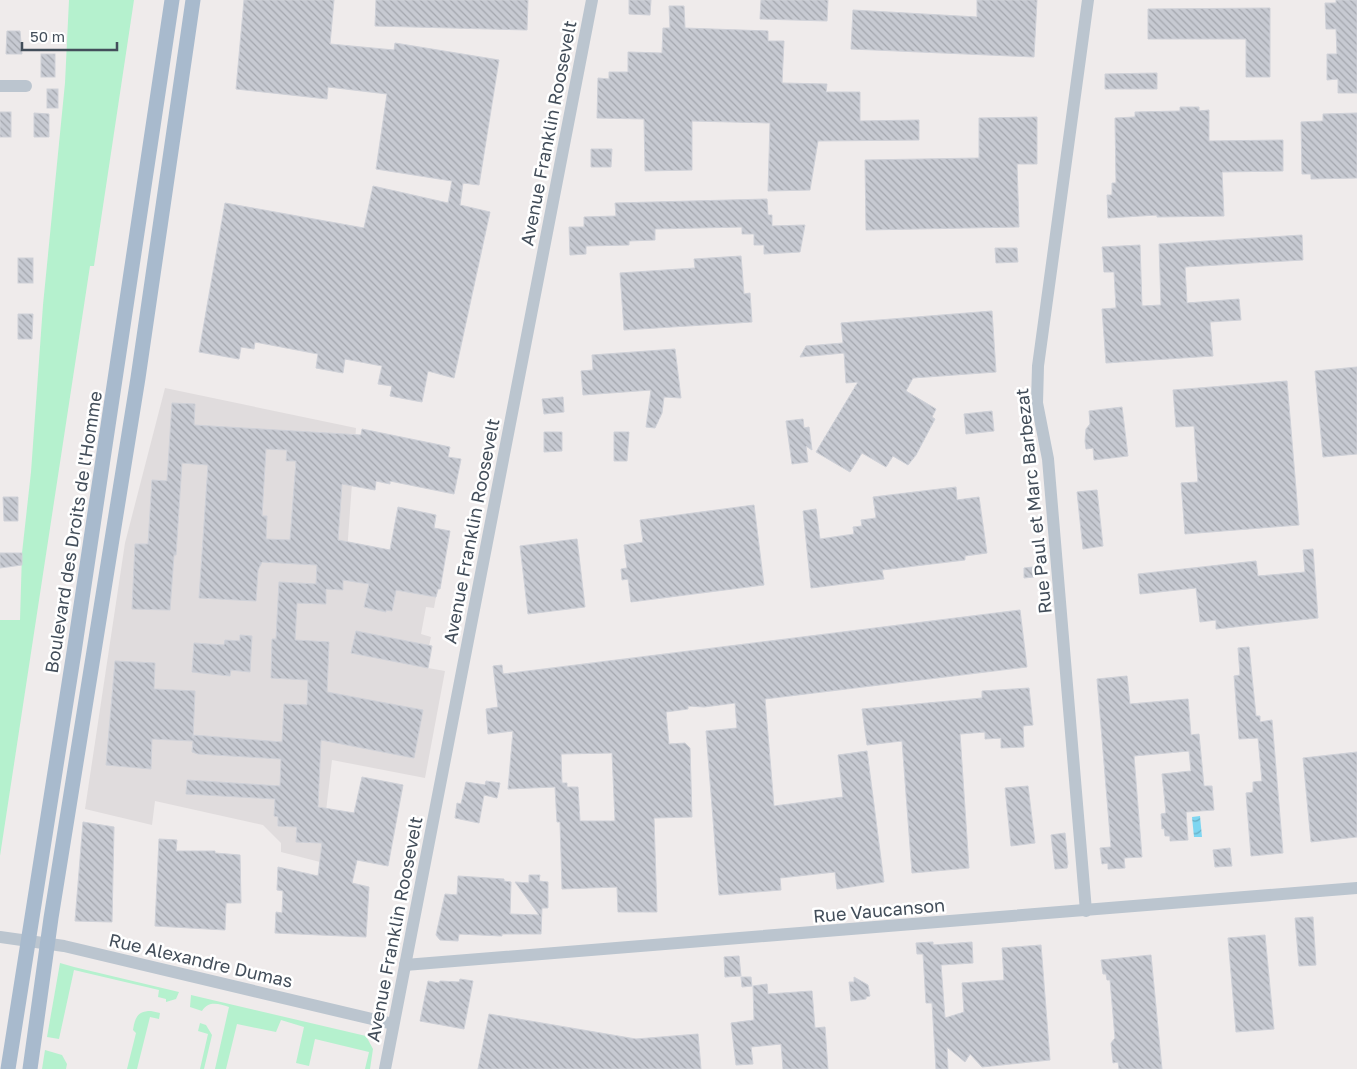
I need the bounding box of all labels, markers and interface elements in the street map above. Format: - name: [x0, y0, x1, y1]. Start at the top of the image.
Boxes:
- street label: Avenue Franklin Roosevelt: [515, 18, 581, 248]
- scale bar: [22, 20, 118, 52]
- text: 50 m: [30, 27, 65, 45]
- street label: Rue Paul et Marc Barbezat: [1010, 387, 1056, 615]
- street label: Boulevard des Droits de l'Homme: [40, 389, 106, 675]
- street label: Avenue Franklin Roosevelt: [438, 416, 504, 646]
- street label: Avenue Franklin Roosevelt: [361, 814, 427, 1044]
- street label: Rue Vaucanson: [812, 893, 946, 927]
- street label: Rue Alexandre Dumas: [107, 928, 295, 992]

